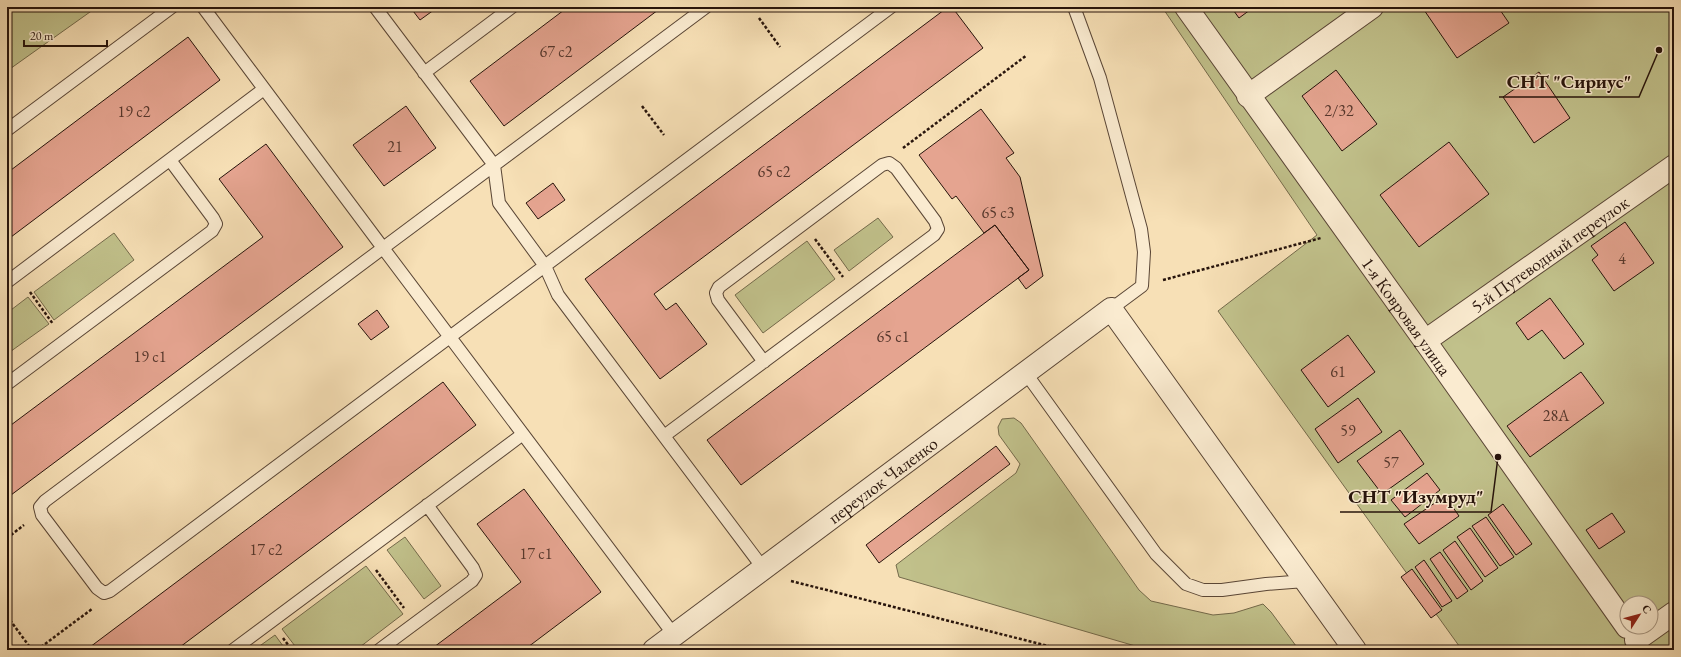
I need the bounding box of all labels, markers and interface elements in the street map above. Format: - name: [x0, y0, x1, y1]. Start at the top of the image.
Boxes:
- scale bar: [24, 22, 107, 48]
- text: 20 m: [30, 28, 54, 44]
- house number: 67 с2: [540, 41, 573, 62]
- callout: СНТ "Сириус": [1499, 66, 1639, 97]
- text: СНТ "Сириус": [1507, 69, 1631, 94]
- house number: 2/32: [1324, 100, 1354, 121]
- house number: 19 с2: [118, 101, 151, 122]
- house number: 21: [387, 136, 403, 157]
- house number: 65 с2: [758, 161, 791, 182]
- street label: 5-й Путеводный переулок: [1466, 190, 1633, 317]
- house number: 65 с3: [982, 202, 1015, 223]
- house number: 4: [1618, 248, 1626, 269]
- street label: 1-я Ковровая улица: [1357, 252, 1458, 380]
- house number: 65 с1: [877, 326, 909, 347]
- house number: 19 с1: [134, 346, 166, 367]
- house number: 61: [1330, 361, 1346, 382]
- house number: 28А: [1543, 405, 1570, 426]
- house number: 59: [1340, 420, 1356, 441]
- street label: переулок Чаленко: [823, 431, 942, 528]
- house number: 57: [1383, 452, 1399, 473]
- callout: СНТ "Изумруд": [1340, 481, 1491, 512]
- text: СНТ "Изумруд": [1348, 484, 1484, 509]
- house number: 17 с2: [250, 539, 283, 560]
- house number: 17 с1: [520, 543, 552, 564]
- north arrow: [1619, 595, 1659, 635]
- text: С: [1639, 602, 1655, 617]

